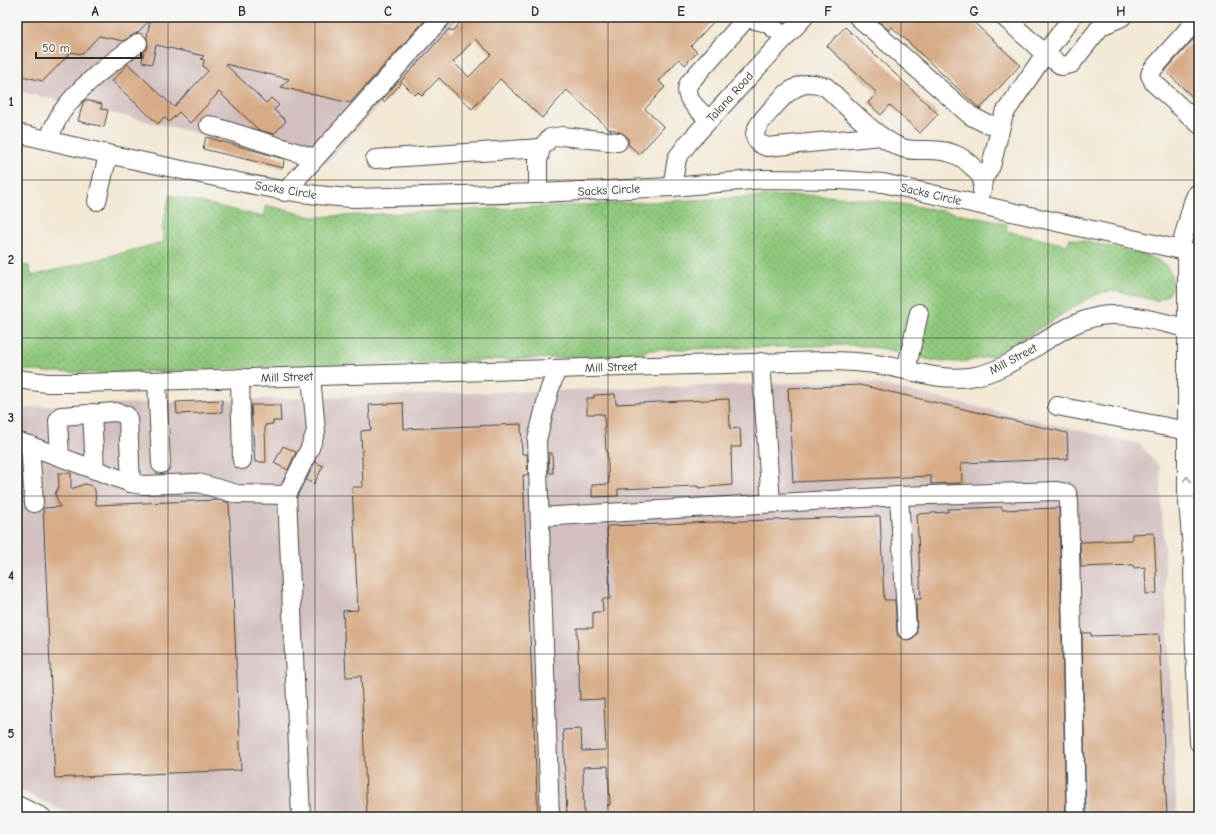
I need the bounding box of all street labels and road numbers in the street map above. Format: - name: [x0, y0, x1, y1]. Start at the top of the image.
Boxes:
- street label: Talana Road: [704, 69, 756, 125]
- street label: Sacks Circle: [254, 178, 318, 202]
- street label: Sacks Circle: [899, 180, 963, 208]
- street label: Sacks Circle: [578, 181, 640, 199]
- street label: Mill Street: [987, 340, 1040, 377]
- street label: Mill Street: [585, 359, 638, 375]
- street label: Mill Street: [261, 369, 314, 385]

